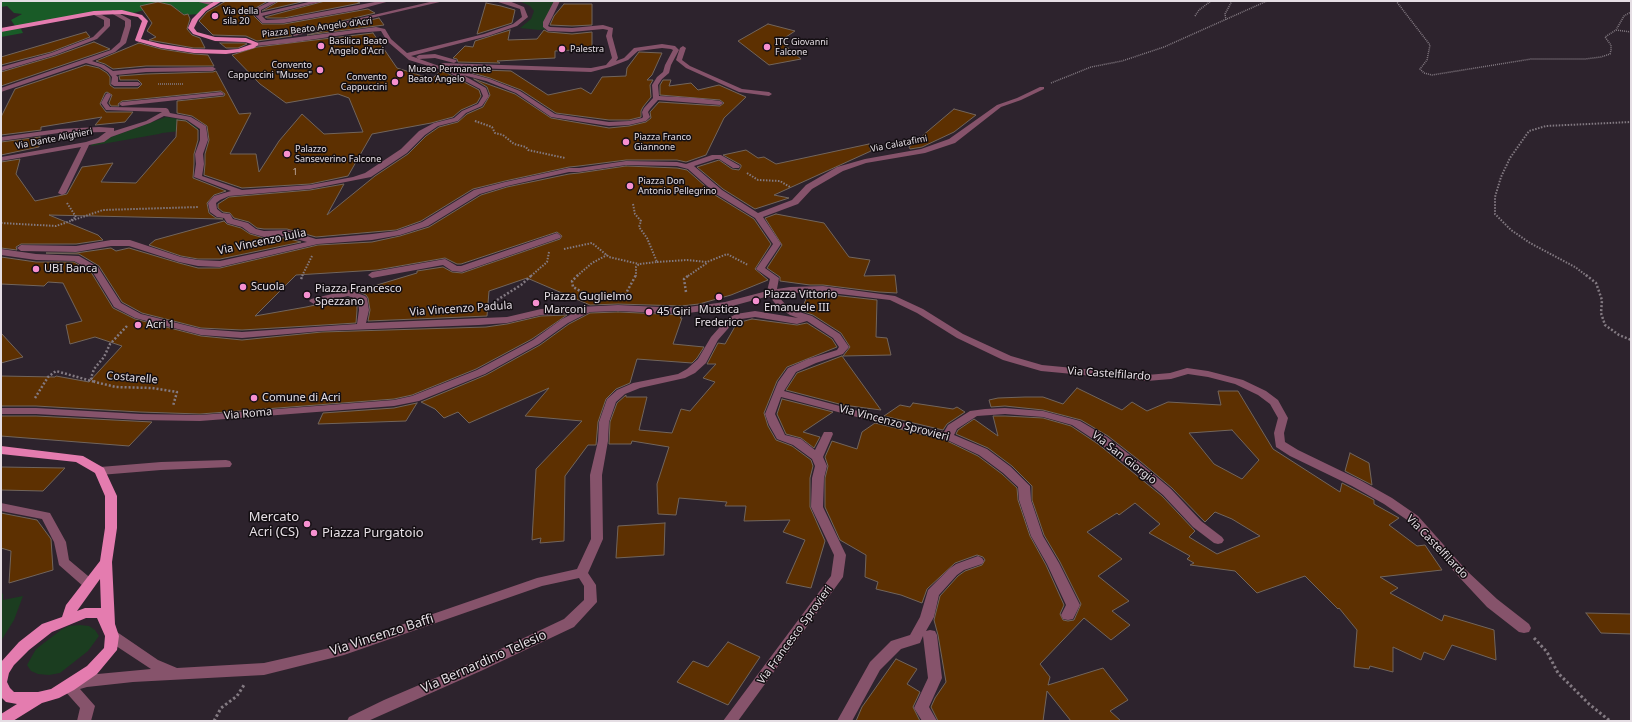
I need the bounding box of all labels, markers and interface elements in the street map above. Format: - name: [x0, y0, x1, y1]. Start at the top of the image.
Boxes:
- place label: Via della sila 20: [223, 6, 258, 27]
- marker: Via della sila 20: [210, 11, 220, 21]
- street label: Piazza Beato Angelo d'Acri: [261, 16, 373, 40]
- place label: Basilica Beato Angelo d'Acri: [329, 36, 388, 57]
- place label: ITC Giovanni Falcone: [775, 37, 828, 58]
- marker: Basilica Beato Angelo d'Acri: [316, 41, 326, 51]
- marker: ITC Giovanni Falcone: [762, 42, 772, 52]
- marker: Palestra: [557, 44, 567, 54]
- place label: Palestra: [570, 44, 604, 54]
- place label: Convento Cappuccini "Museo": [228, 60, 312, 81]
- place label: Museo Permanente Beato Angelo: [408, 64, 491, 85]
- marker: Convento Cappuccini "Museo": [315, 65, 325, 75]
- marker: Museo Permanente Beato Angelo: [395, 69, 405, 79]
- place label: Convento Cappuccini: [341, 72, 387, 93]
- marker: Convento Cappuccini: [390, 77, 400, 87]
- street label: Via Dante Alighieri: [15, 126, 93, 152]
- place label: Piazza Franco Giannone: [634, 132, 691, 153]
- street label: Via Calatafimi: [870, 133, 928, 155]
- marker: Piazza Franco Giannone: [621, 137, 631, 147]
- place label: Palazzo Sanseverino Falcone: [295, 144, 381, 165]
- marker: Palazzo Sanseverino Falcone: [282, 149, 292, 159]
- house number: 1: [292, 167, 298, 177]
- place label: Piazza Don Antonio Pellegrino: [638, 176, 716, 197]
- marker: Piazza Don Antonio Pellegrino: [625, 181, 635, 191]
- street label: Via Vincenzo Iulia: [217, 226, 307, 258]
- place label: UBI Banca: [44, 262, 97, 276]
- marker: UBI Banca: [31, 264, 41, 274]
- place label: Scuola: [251, 280, 285, 294]
- marker: Scuola: [238, 282, 248, 292]
- place label: Piazza Francesco Spezzano: [315, 282, 402, 308]
- place label: Piazza Vittorio Emanuele III: [764, 288, 837, 314]
- marker: Piazza Francesco Spezzano: [302, 290, 312, 300]
- place label: Piazza Guglielmo Marconi: [544, 290, 632, 316]
- marker: Mustica Frederico: [714, 292, 724, 302]
- marker: Piazza Vittorio Emanuele III: [751, 296, 761, 306]
- marker: Piazza Guglielmo Marconi: [531, 298, 541, 308]
- street label: Via Vincenzo Padula: [409, 299, 513, 319]
- place label: Mustica Frederico: [695, 303, 743, 329]
- place label: 45 Giri: [657, 305, 691, 319]
- marker: 45 Giri: [644, 307, 654, 317]
- place label: Acri 1: [146, 318, 175, 332]
- marker: Acri 1: [133, 320, 143, 330]
- street label: Via Castelfilardo: [1067, 365, 1151, 383]
- street label: Costarelle: [106, 369, 158, 387]
- place label: Comune di Acri: [262, 391, 341, 405]
- marker: Comune di Acri: [249, 393, 259, 403]
- street label: Via Vincenzo Sprovieri: [838, 402, 950, 444]
- street label: Via Roma: [223, 405, 273, 423]
- street label: Via San Giorgio: [1089, 429, 1159, 487]
- place label: Mercato Acri (CS): [249, 509, 299, 540]
- street label: Via Castelfilardo: [1403, 512, 1471, 582]
- marker: Mercato Acri (CS): [302, 519, 312, 529]
- place label: Piazza Purgatoio: [322, 525, 424, 541]
- marker: Piazza Purgatoio: [309, 528, 319, 538]
- street label: Via Francesco Sprovieri: [755, 583, 835, 687]
- street label: Via Vincenzo Baffi: [328, 611, 436, 659]
- street label: Via Bernardino Telesio: [419, 627, 549, 697]

